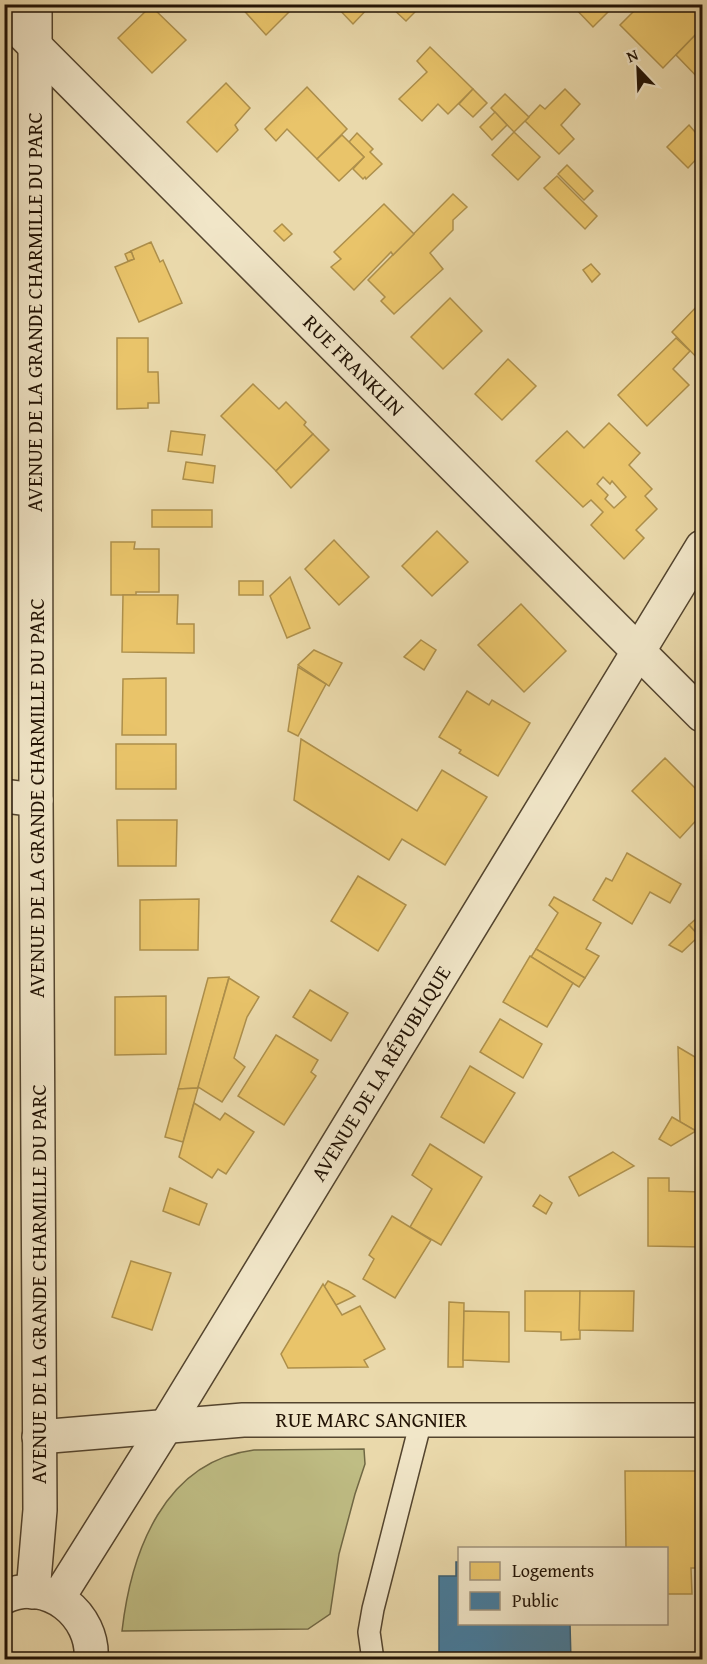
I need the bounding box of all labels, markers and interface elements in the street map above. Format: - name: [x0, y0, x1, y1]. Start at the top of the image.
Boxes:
- north arrow: [608, 39, 668, 99]
- text: N: [623, 42, 642, 68]
- street label: AVENUE DE LA GRANDE CHARMILLE DU PARC: [19, 112, 50, 512]
- street label: RUE FRANKLIN: [296, 307, 412, 423]
- street label: AVENUE DE LA GRANDE CHARMILLE DU PARC: [21, 598, 52, 998]
- street label: AVENUE DE LA RÉPUBLIQUE: [303, 959, 458, 1187]
- street label: AVENUE DE LA GRANDE CHARMILLE DU PARC: [23, 1084, 54, 1484]
- street label: RUE MARC SANGNIER: [276, 1404, 468, 1435]
- legend: [458, 1547, 668, 1625]
- text: Logements: [512, 1557, 594, 1584]
- text: Public: [512, 1587, 559, 1614]

